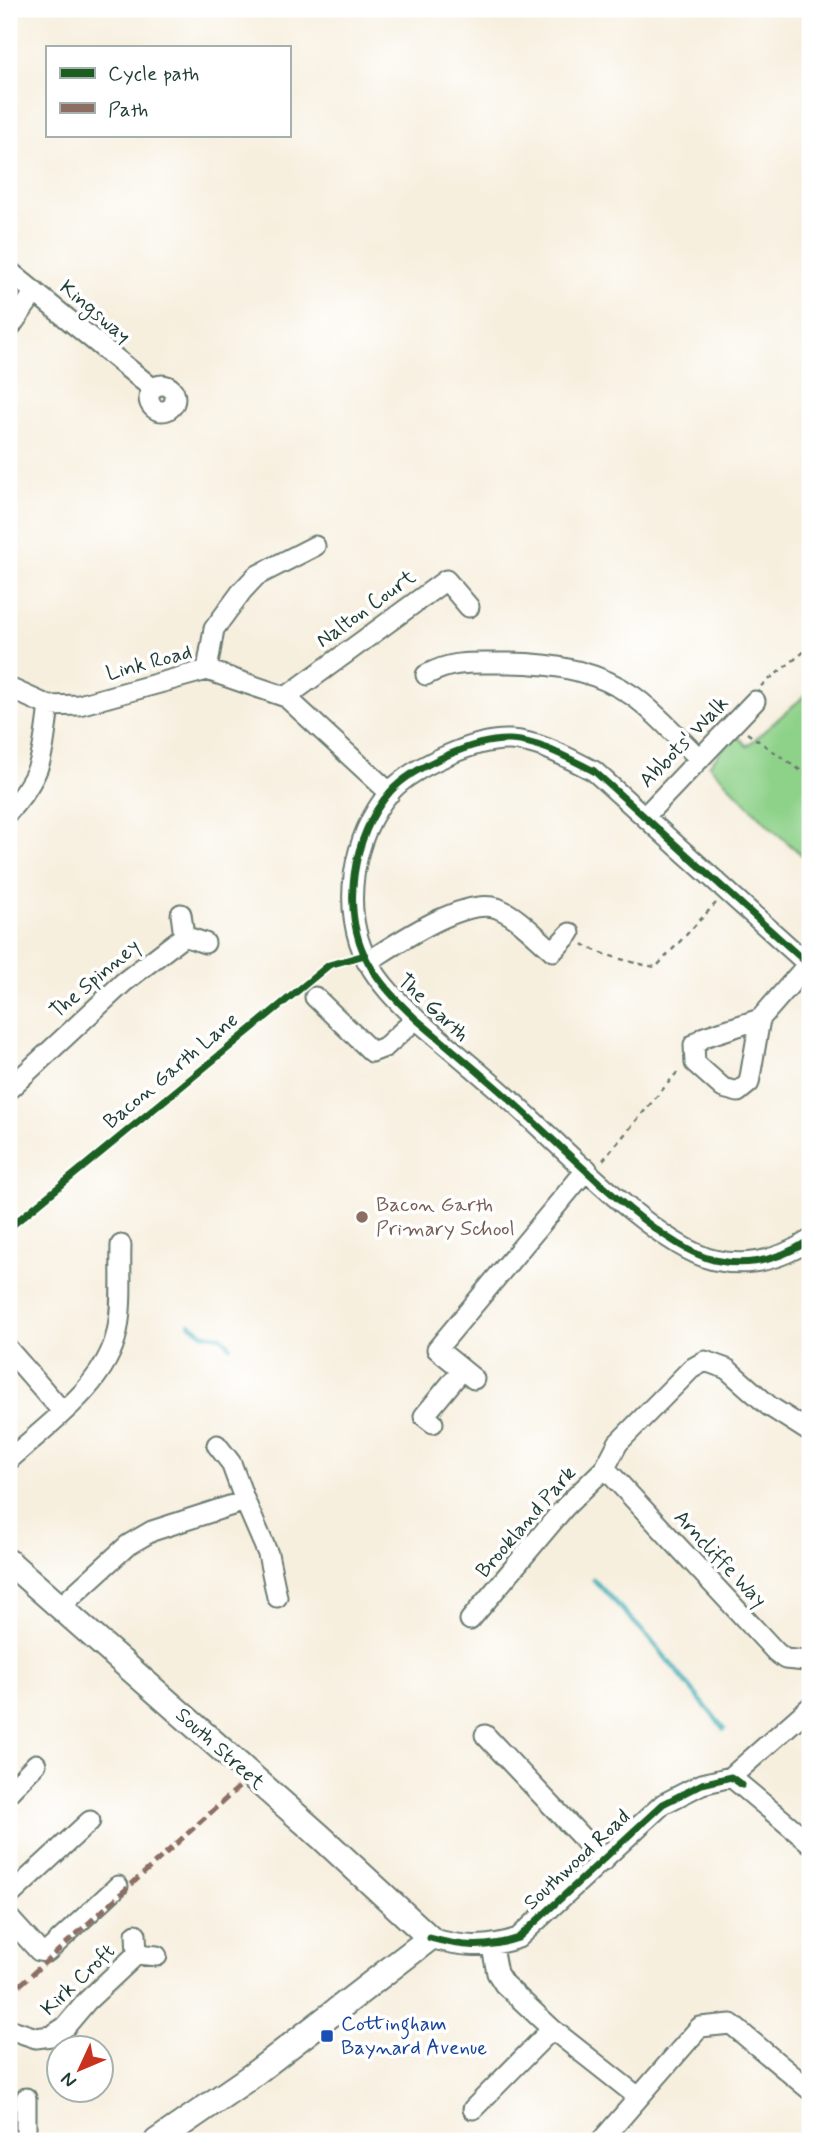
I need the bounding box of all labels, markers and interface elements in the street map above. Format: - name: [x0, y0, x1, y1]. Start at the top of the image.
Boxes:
- legend: [46, 46, 290, 136]
- text: Cycle path: [108, 60, 199, 88]
- text: Path: [108, 96, 148, 124]
- street label: Kingsway: [53, 274, 137, 351]
- street label: Nalton Court: [311, 563, 422, 655]
- street label: Link Road: [103, 638, 195, 688]
- street label: Abbots' Walk: [633, 690, 735, 794]
- street label: The Spinney: [44, 933, 146, 1025]
- street label: The Garth: [391, 967, 475, 1049]
- street label: Bacon Garth Lane: [98, 1006, 244, 1136]
- place label: Bacon Garth Primary School: [376, 1191, 515, 1243]
- marker: Bacon Garth Primary School: [354, 1209, 370, 1225]
- street label: Brookland Park: [470, 1460, 583, 1584]
- street label: Arncliffe Way: [667, 1504, 773, 1614]
- street label: South Street: [169, 1701, 271, 1797]
- street label: Southwood Road: [518, 1803, 636, 1917]
- street label: Kirk Croft: [35, 1938, 121, 2022]
- place label: Cottingham Baynard Avenue: [341, 2010, 487, 2062]
- marker: Cottingham Baynard Avenue: [319, 2028, 335, 2044]
- north arrow: [46, 2035, 116, 2104]
- text: N: [55, 2067, 82, 2093]

